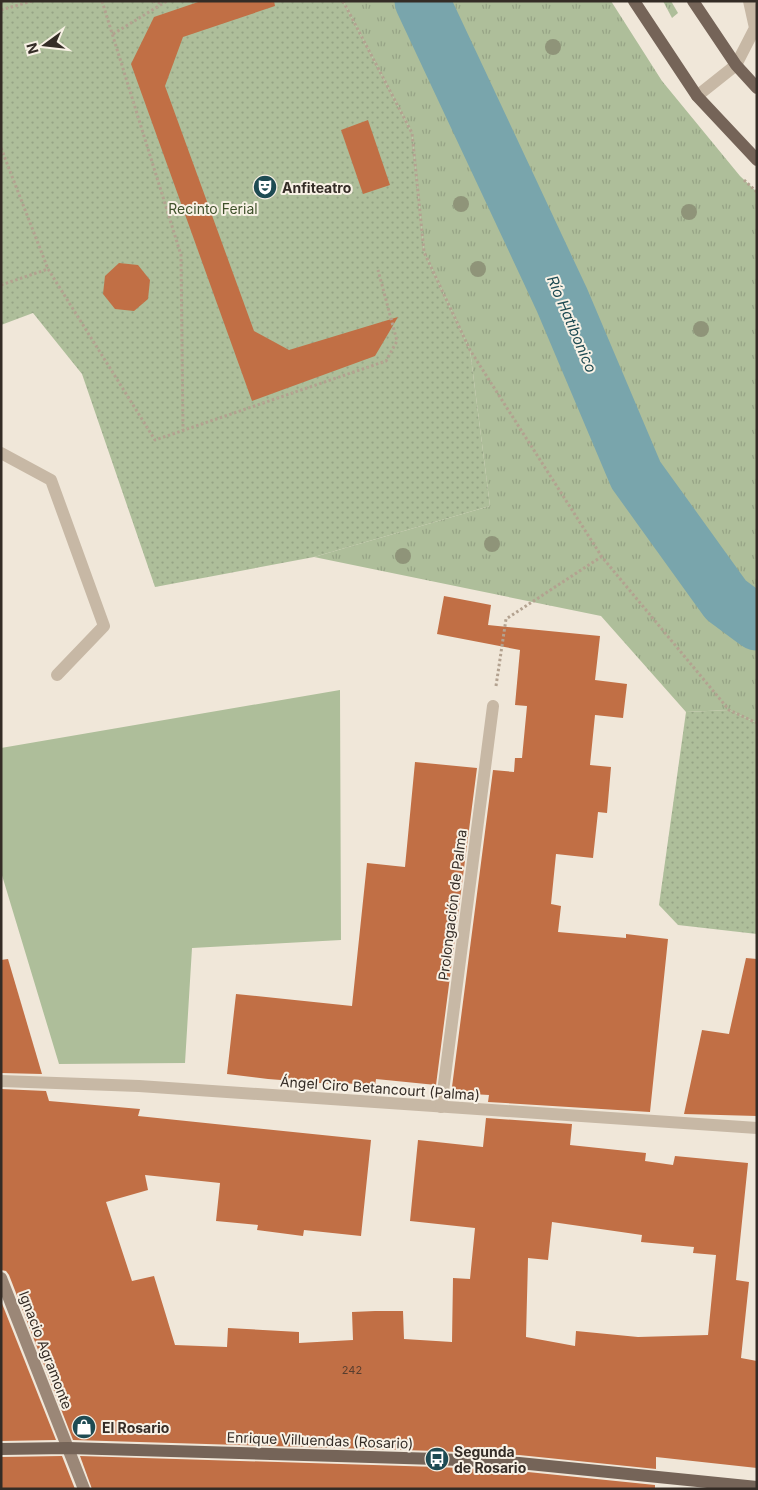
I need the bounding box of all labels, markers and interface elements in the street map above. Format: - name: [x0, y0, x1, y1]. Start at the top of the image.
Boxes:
- north arrow: [20, 20, 70, 70]
- text: N: [22, 41, 42, 56]
- theatre icon: Anfiteatro: [252, 174, 278, 200]
- place label: Anfiteatro: [282, 179, 352, 196]
- park label: Recinto Ferial: [168, 200, 258, 217]
- water label: Río Hatibonico: [543, 273, 601, 375]
- street label: Prolongación de Palma: [434, 829, 470, 981]
- street label: Ángel Ciro Betancourt (Palma): [279, 1073, 481, 1103]
- street label: Ignacio Agramonte: [16, 1289, 76, 1411]
- house number: 242: [342, 1363, 362, 1377]
- shop icon: El Rosario: [71, 1414, 97, 1440]
- place label: El Rosario: [102, 1419, 170, 1436]
- street label: Enrique Villuendas (Rosario): [226, 1428, 414, 1452]
- place label: Segunda de Rosario: [454, 1443, 527, 1476]
- bus stop icon: Segunda de Rosario: [424, 1446, 450, 1472]

